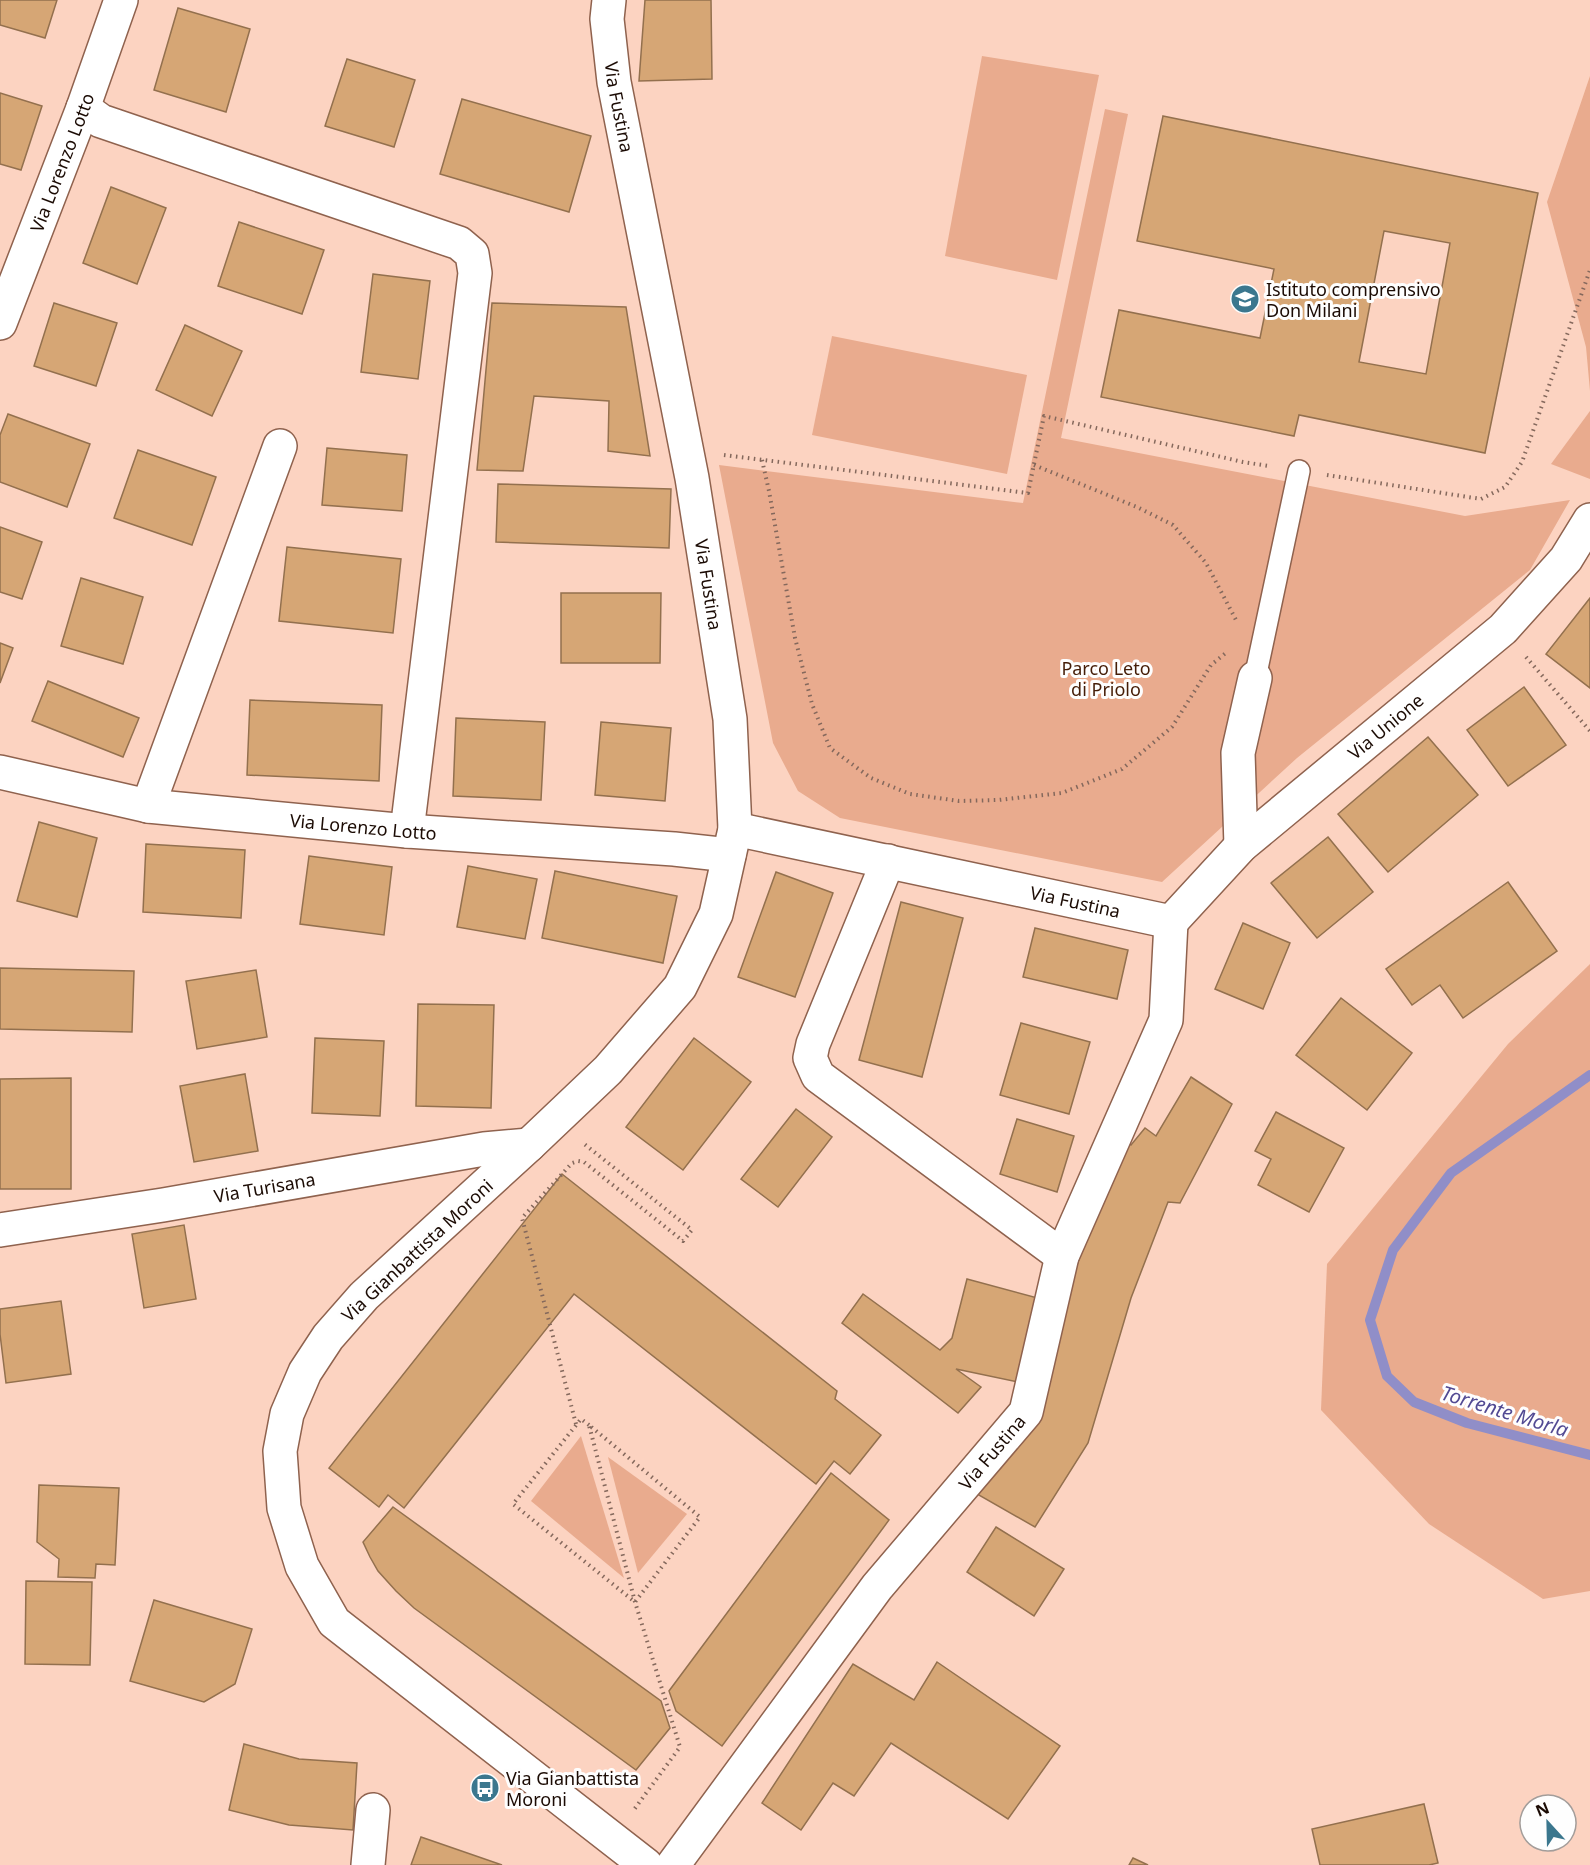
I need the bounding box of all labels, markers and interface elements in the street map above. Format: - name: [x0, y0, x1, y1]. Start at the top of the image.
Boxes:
- street label: Via Fustina: [600, 60, 640, 154]
- street label: Via Lorenzo Lotto: [24, 90, 99, 236]
- place label: Istituto comprensivo Don Milani: [1266, 277, 1441, 322]
- school or university icon: Istituto comprensivo Don Milani: [1229, 283, 1261, 315]
- street label: Via Fustina: [690, 537, 728, 632]
- park label: Parco Leto di Priolo: [1061, 656, 1151, 701]
- street label: Via Unione: [1343, 688, 1428, 765]
- street label: Via Lorenzo Lotto: [289, 808, 437, 845]
- street label: Via Fustina: [1028, 880, 1123, 923]
- street label: Via Turisana: [212, 1167, 317, 1208]
- street label: Via Gianbattista Moroni: [336, 1173, 498, 1327]
- water label: Torrente Morla: [1438, 1379, 1572, 1443]
- street label: Via Fustina: [953, 1409, 1031, 1495]
- place label: Via Gianbattista Moroni: [506, 1766, 639, 1811]
- bus stop icon: Via Gianbattista Moroni: [469, 1772, 501, 1804]
- north arrow: [1518, 1793, 1578, 1853]
- text: N: [1532, 1796, 1553, 1822]

